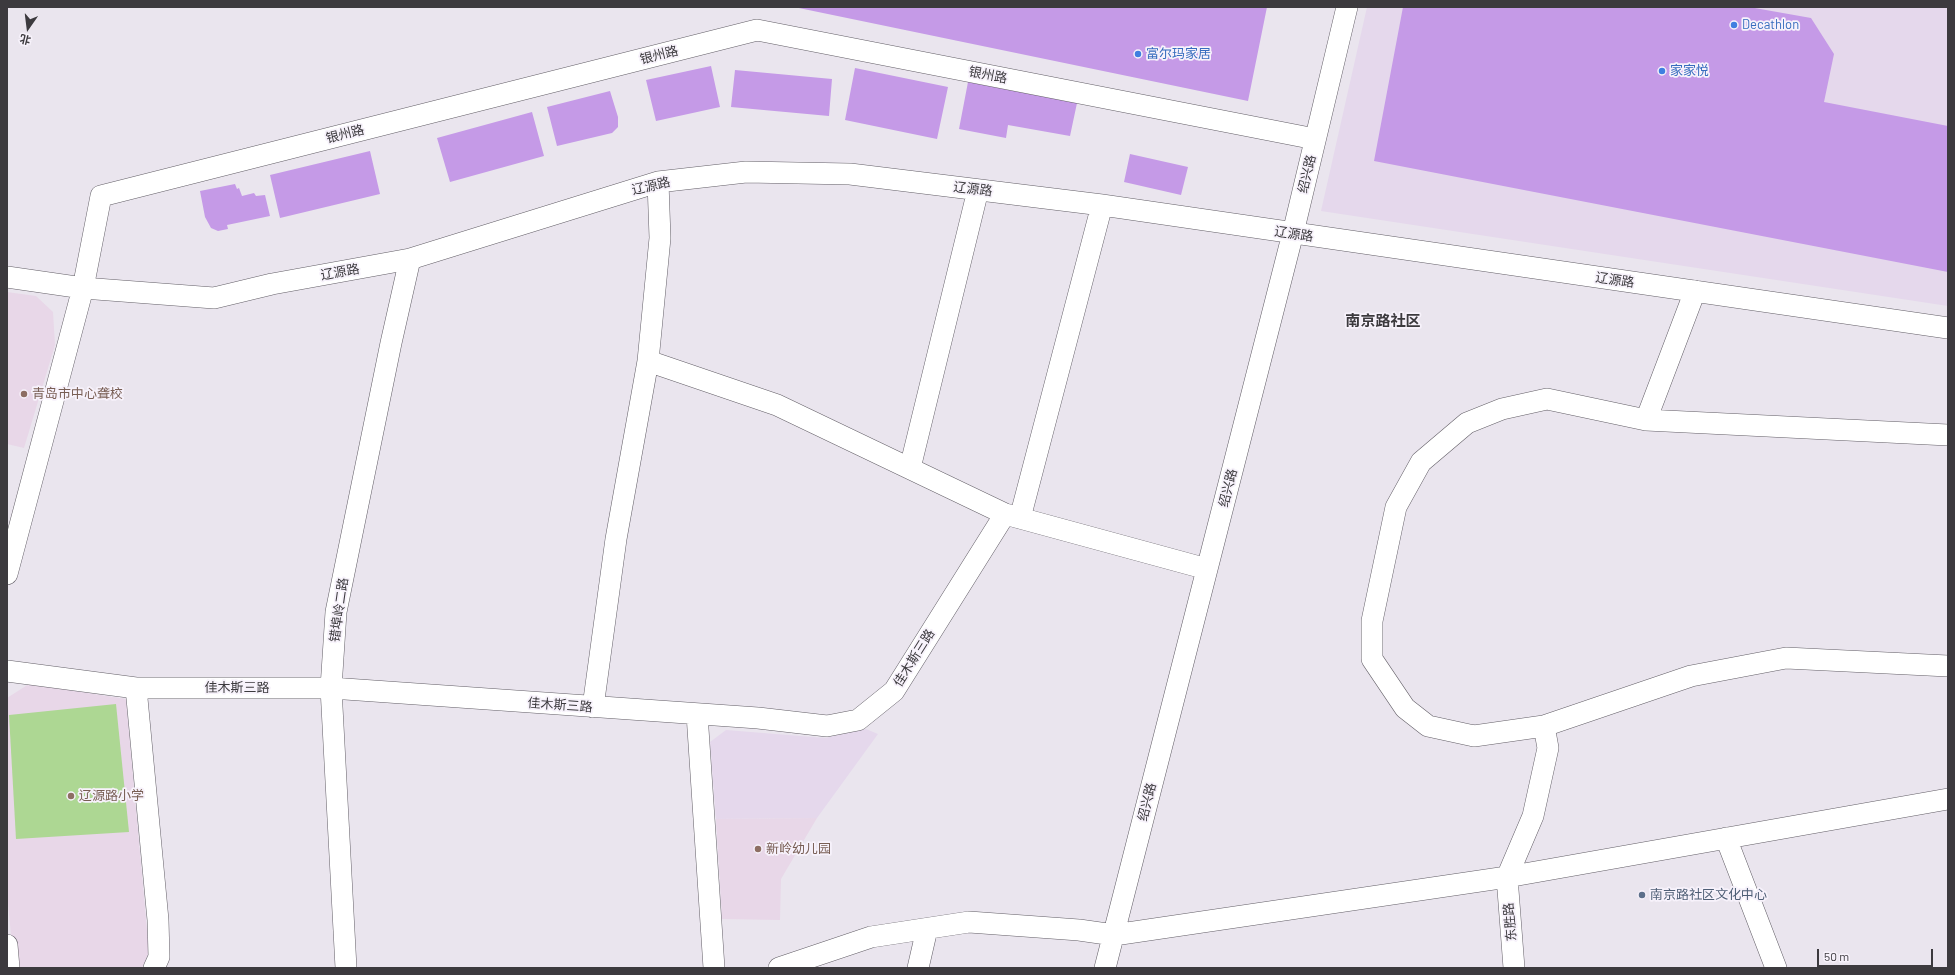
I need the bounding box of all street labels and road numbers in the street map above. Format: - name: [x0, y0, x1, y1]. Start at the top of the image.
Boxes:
- street label: 银州路: [638, 43, 680, 67]
- street label: 银州路: [967, 64, 1009, 86]
- street label: 银州路: [324, 122, 366, 146]
- street label: 绍兴路: [1295, 153, 1319, 195]
- street label: 辽源路: [630, 174, 672, 198]
- street label: 辽源路: [953, 179, 993, 199]
- street label: 辽源路: [1274, 224, 1314, 244]
- street label: 辽源路: [319, 261, 361, 283]
- street label: 辽源路: [1595, 270, 1635, 290]
- street label: 绍兴路: [1216, 467, 1240, 509]
- street label: 错埠岭二路: [327, 577, 351, 643]
- street label: 佳木斯三路: [890, 626, 938, 690]
- street label: 佳木斯三路: [205, 680, 269, 696]
- street label: 佳木斯三路: [527, 695, 593, 715]
- street label: 绍兴路: [1135, 781, 1159, 823]
- street label: 东胜路: [1501, 902, 1519, 942]

